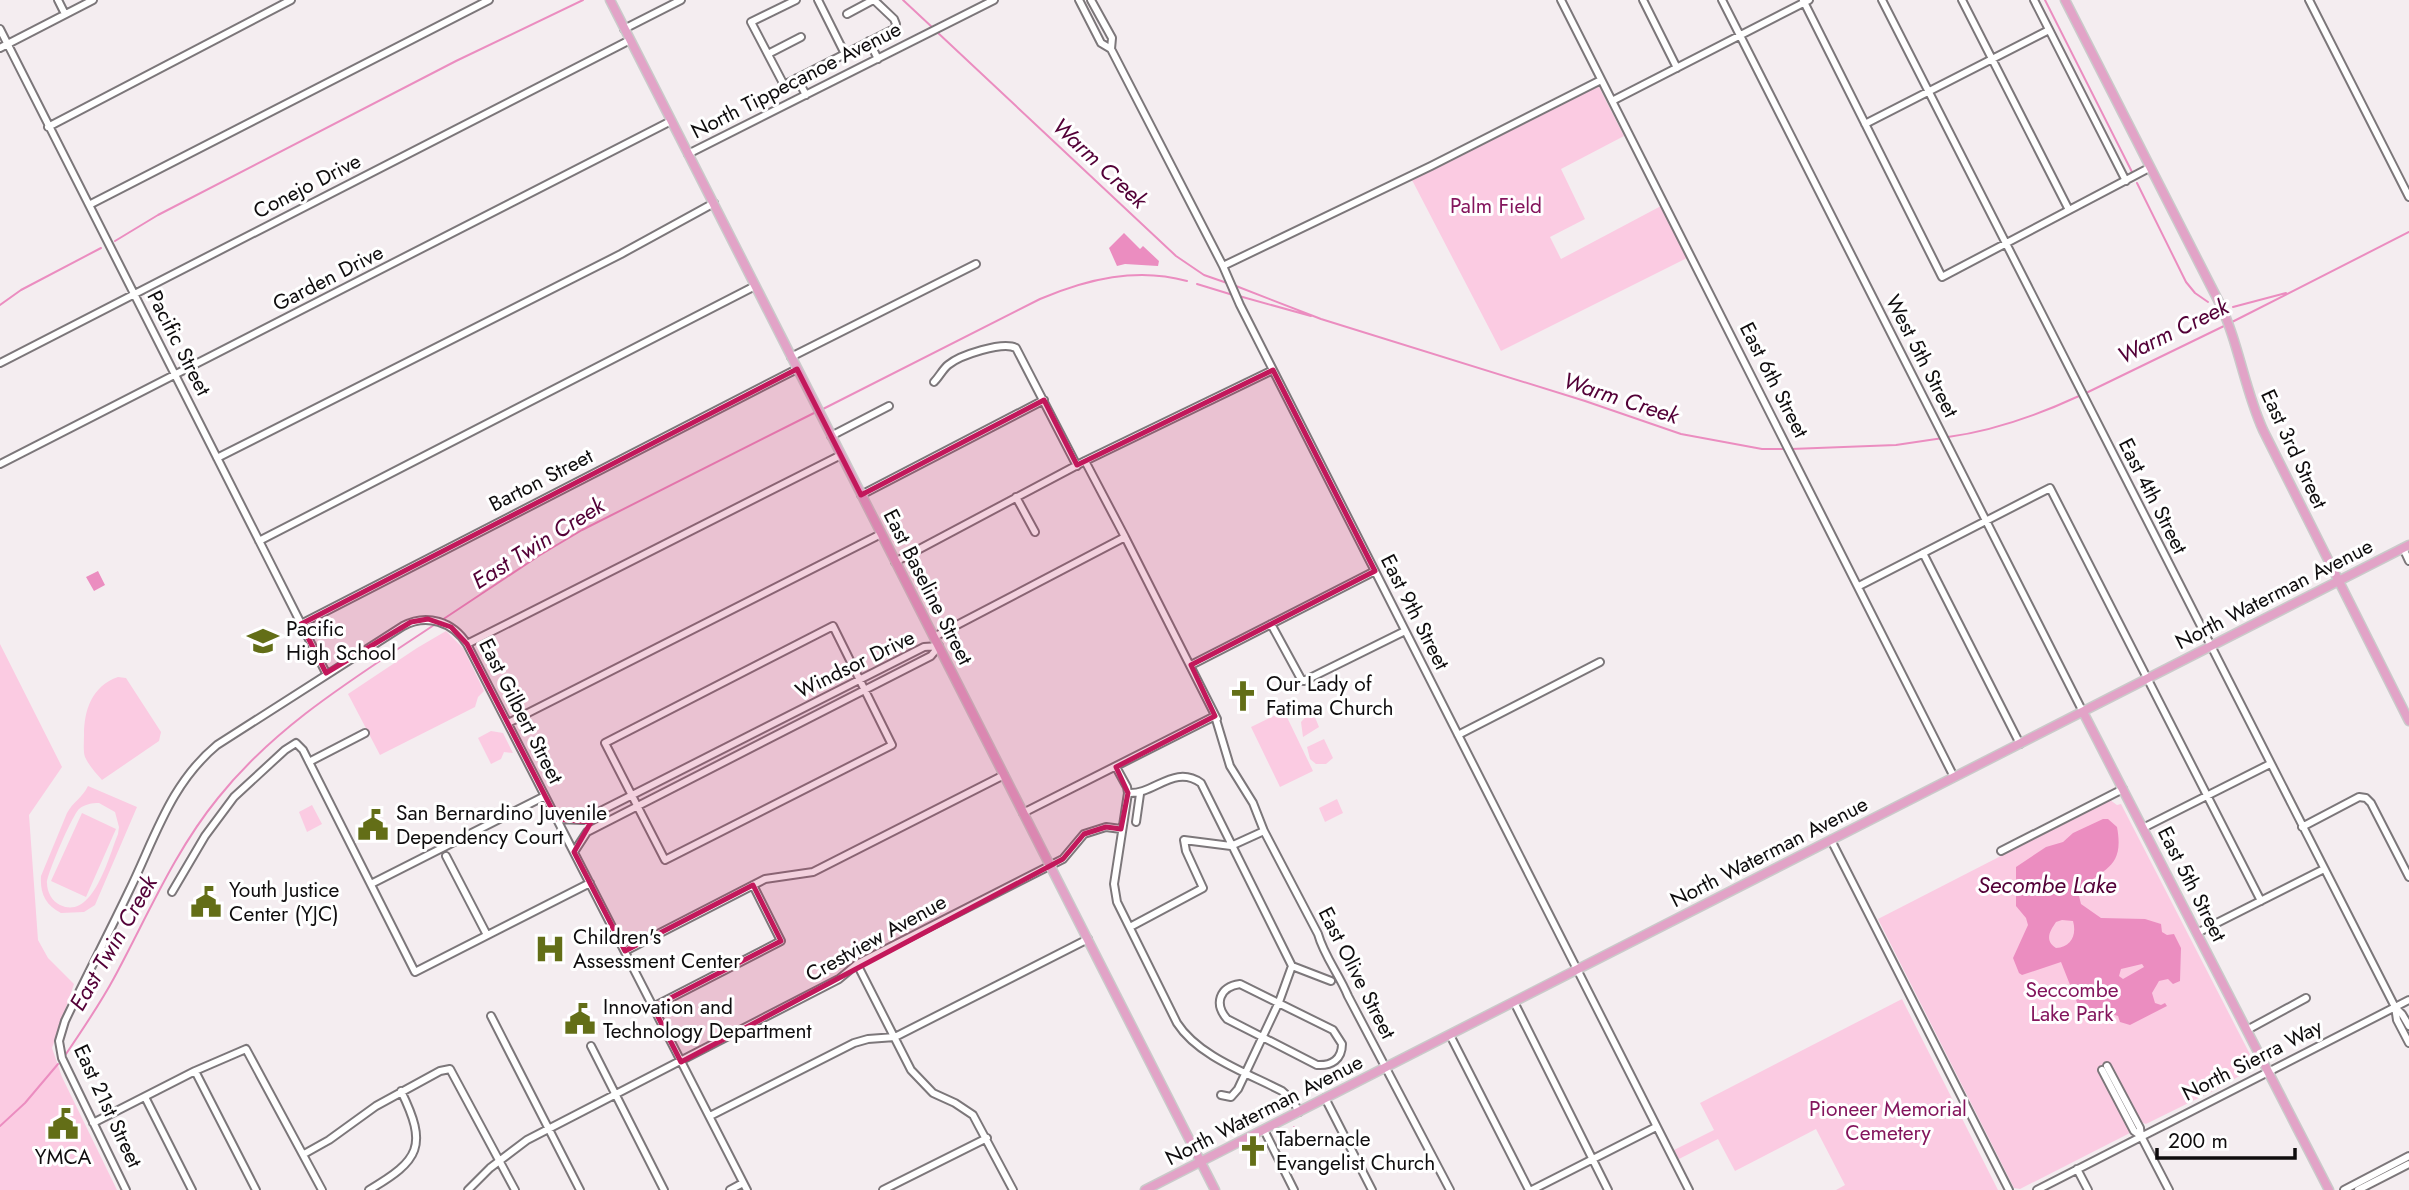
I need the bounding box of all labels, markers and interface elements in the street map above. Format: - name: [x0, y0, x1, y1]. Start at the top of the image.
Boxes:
- street label: North Tippecanoe Avenue: [686, 14, 907, 146]
- water label: Warm Creek: [1045, 110, 1156, 217]
- street label: Conejo Drive: [248, 146, 366, 226]
- park label: Palm Field: [1450, 191, 1542, 221]
- street label: Garden Drive: [268, 237, 389, 319]
- street label: Pacific Street: [140, 285, 218, 401]
- street label: West 5th Street: [1878, 289, 1966, 423]
- water label: Warm Creek: [2112, 289, 2235, 373]
- street label: East 6th Street: [1732, 317, 1816, 443]
- water label: Warm Creek: [1559, 363, 1684, 433]
- street label: East 3rd Street: [2253, 384, 2335, 514]
- street label: East 4th Street: [2111, 433, 2195, 559]
- street label: Barton Street: [484, 441, 598, 519]
- water label: East Twin Creek: [465, 488, 612, 597]
- street label: East Baseline Street: [876, 504, 980, 670]
- street label: North Waterman Avenue: [2170, 531, 2378, 657]
- street label: East 9th Street: [1373, 549, 1457, 675]
- place label: Pacific High School: [286, 614, 396, 668]
- street label: Windsor Drive: [790, 622, 920, 706]
- school or university icon: Pacific High School: [246, 624, 280, 658]
- street label: East Gilbert Street: [471, 633, 571, 789]
- place label: Our Lady of Fatima Church: [1266, 669, 1394, 723]
- church icon: Our Lady of Fatima Church: [1226, 679, 1260, 713]
- street label: North Waterman Avenue: [1665, 789, 1873, 915]
- place label: San Bernardino Juvenile Dependency Court: [396, 798, 607, 852]
- public building icon: San Bernardino Juvenile Dependency Court: [356, 808, 390, 842]
- street label: East 5th Street: [2150, 821, 2234, 947]
- water label: East Twin Creek: [61, 868, 166, 1017]
- water label: Secombe Lake: [1978, 868, 2117, 902]
- place label: Youth Justice Center (YJC): [229, 875, 340, 929]
- public building icon: Youth Justice Center (YJC): [189, 885, 223, 919]
- street label: Crestview Avenue: [800, 887, 952, 989]
- street label: East Olive Street: [1311, 902, 1403, 1044]
- place label: Children's Assessment Center: [573, 922, 741, 976]
- hospital icon: Children's Assessment Center: [533, 932, 567, 966]
- park label: Seccombe Lake Park: [2025, 975, 2119, 1029]
- place label: Innovation and Technology Department: [603, 992, 812, 1046]
- public building icon: Innovation and Technology Department: [563, 1002, 597, 1036]
- street label: North Sierra Way: [2177, 1011, 2328, 1108]
- street label: East 21st Street: [66, 1039, 150, 1173]
- street label: North Waterman Avenue: [1160, 1047, 1368, 1173]
- park label: Pioneer Memorial Cemetery: [1809, 1094, 1967, 1148]
- public building icon: YMCA: [46, 1107, 80, 1141]
- scale bar: [2157, 1116, 2295, 1160]
- place label: Tabernacle Evangelist Church: [1276, 1124, 1435, 1178]
- text: 200 m: [2168, 1126, 2228, 1156]
- church icon: Tabernacle Evangelist Church: [1236, 1134, 1270, 1168]
- place label: YMCA: [35, 1142, 91, 1172]

